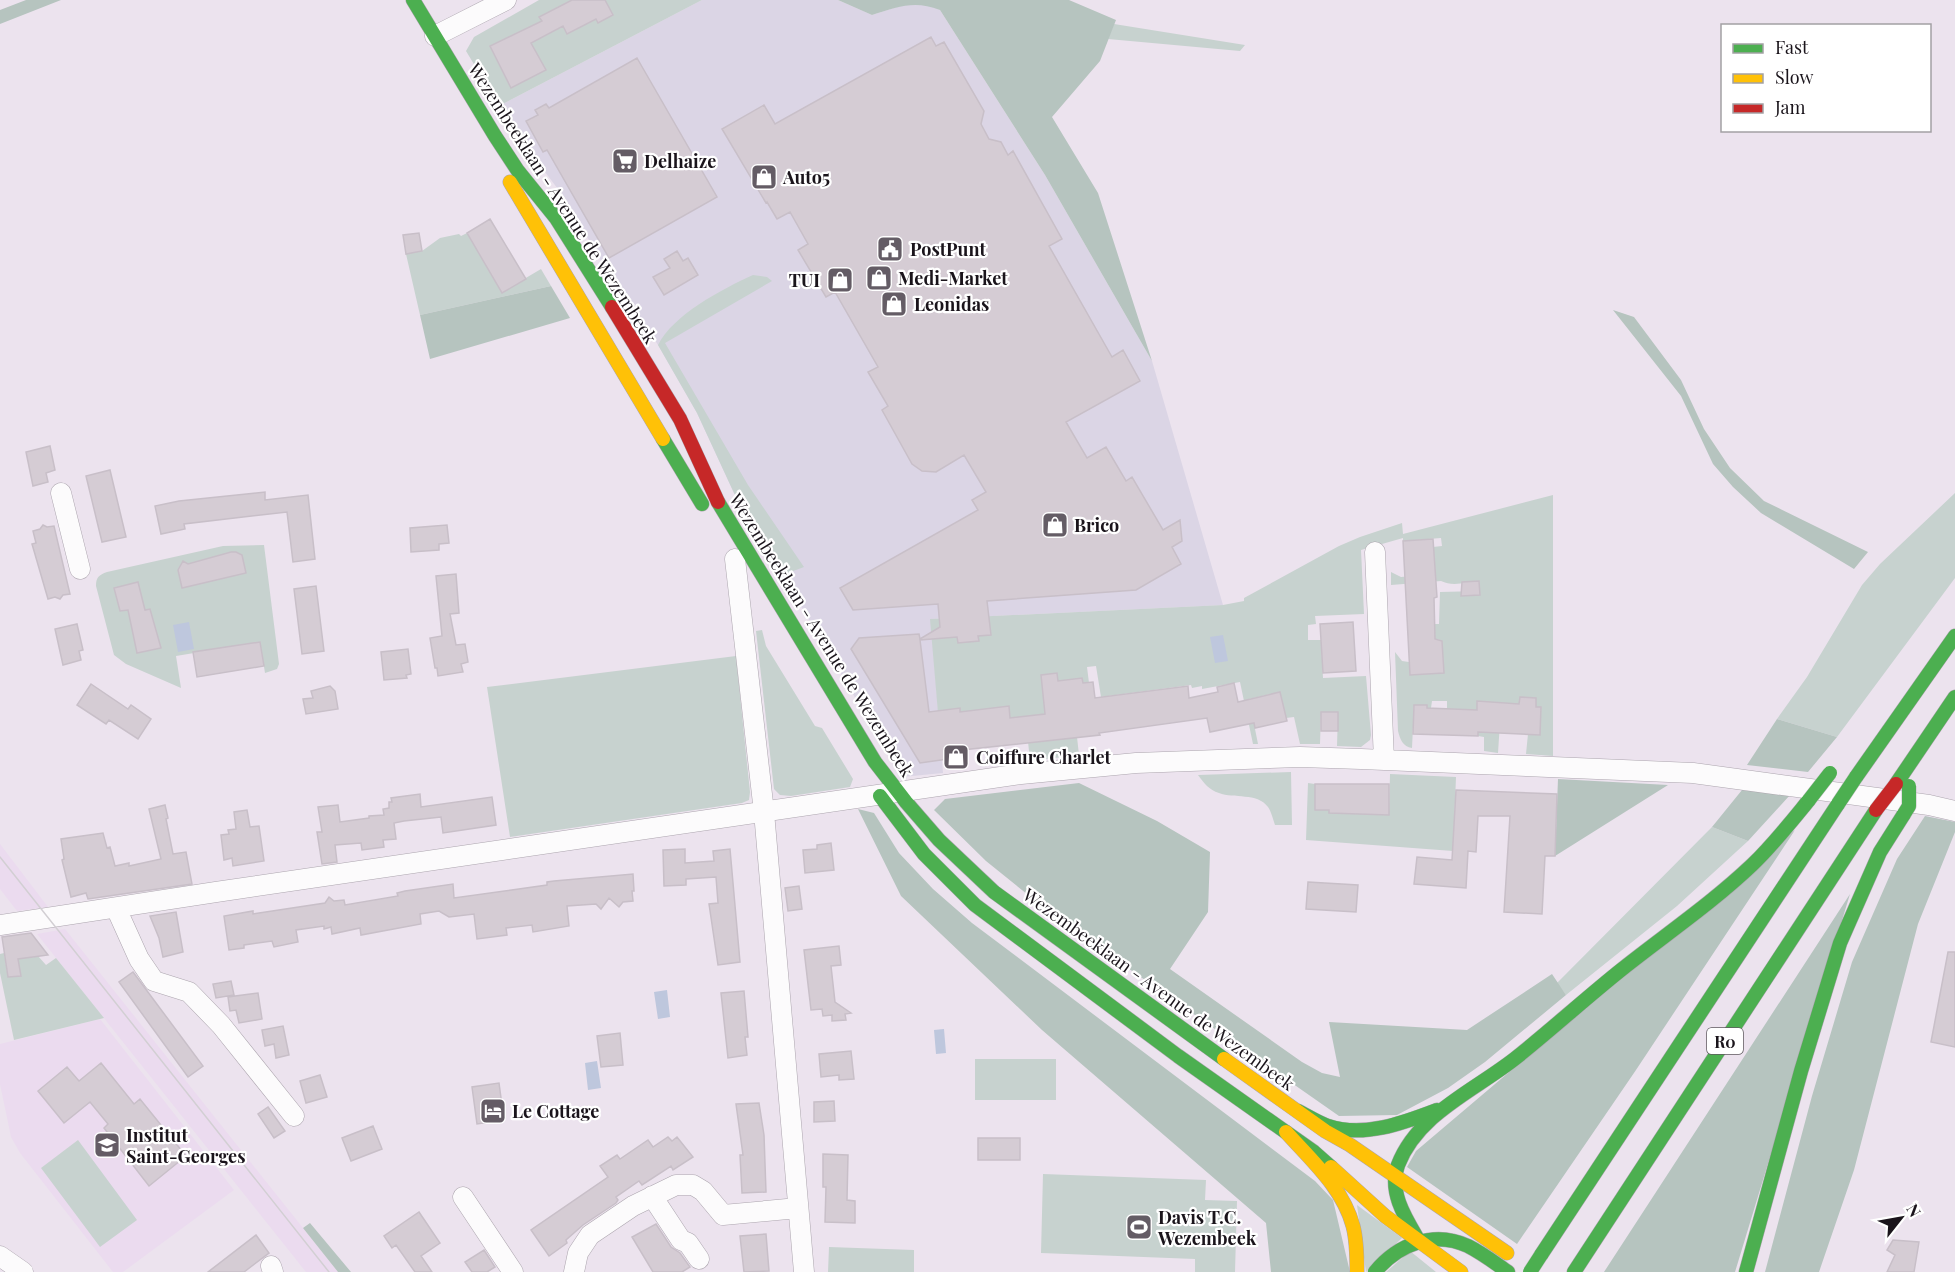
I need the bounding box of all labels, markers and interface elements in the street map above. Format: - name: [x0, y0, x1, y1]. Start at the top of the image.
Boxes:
- legend: [1721, 24, 1931, 132]
- text: Fast: [1775, 35, 1809, 59]
- street label: Wezembeeklaan - Avenue de Wezembeek: [463, 57, 663, 348]
- text: Slow: [1775, 65, 1813, 89]
- text: Jam: [1774, 95, 1805, 119]
- supermarket icon: Delhaize: [610, 146, 640, 176]
- place label: Delhaize: [644, 149, 716, 173]
- shop icon: Auto5: [749, 162, 779, 192]
- place label: Auto5: [782, 165, 830, 189]
- public building icon: PostPunt: [875, 234, 905, 264]
- place label: PostPunt: [910, 237, 987, 261]
- shop icon: Medi-Market: [864, 263, 894, 293]
- shop icon: TUI: [825, 265, 855, 295]
- place label: Medi-Market: [898, 266, 1008, 290]
- place label: TUI: [789, 268, 820, 292]
- shop icon: Leonidas: [879, 289, 909, 319]
- place label: Leonidas: [914, 292, 989, 316]
- street label: Wezembeeklaan - Avenue de Wezembeek: [724, 488, 920, 781]
- shop icon: Brico: [1040, 510, 1070, 540]
- place label: Brico: [1074, 513, 1119, 537]
- shop icon: Coiffure Charlet: [941, 742, 971, 772]
- place label: Coiffure Charlet: [976, 745, 1112, 769]
- street label: Wezembeeklaan - Avenue de Wezembeek: [1018, 882, 1300, 1096]
- road number: R0: [1707, 1028, 1743, 1054]
- hotel icon: Le Cottage: [478, 1096, 508, 1126]
- place label: Le Cottage: [512, 1099, 599, 1123]
- place label: Institut Saint-Georges: [126, 1123, 245, 1168]
- school or university icon: Institut Saint-Georges: [92, 1130, 122, 1160]
- north arrow: [1871, 1188, 1931, 1248]
- text: N: [1902, 1200, 1926, 1221]
- place label: Davis T.C. Wezembeek: [1157, 1205, 1257, 1250]
- sports icon: Davis T.C. Wezembeek: [1124, 1212, 1154, 1242]

